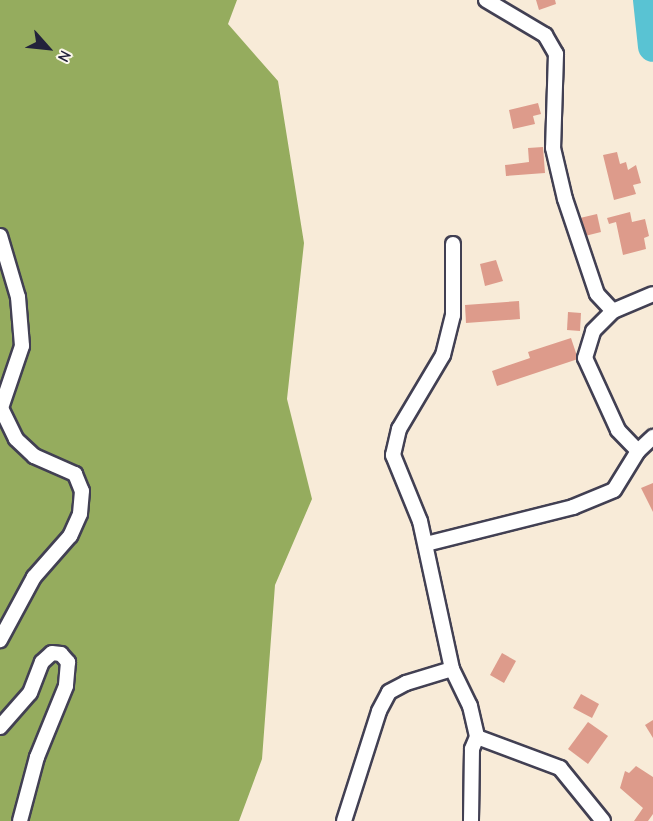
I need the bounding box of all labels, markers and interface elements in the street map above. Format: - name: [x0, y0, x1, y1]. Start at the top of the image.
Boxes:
- north arrow: [18, 18, 78, 78]
- text: N: [54, 47, 74, 65]

